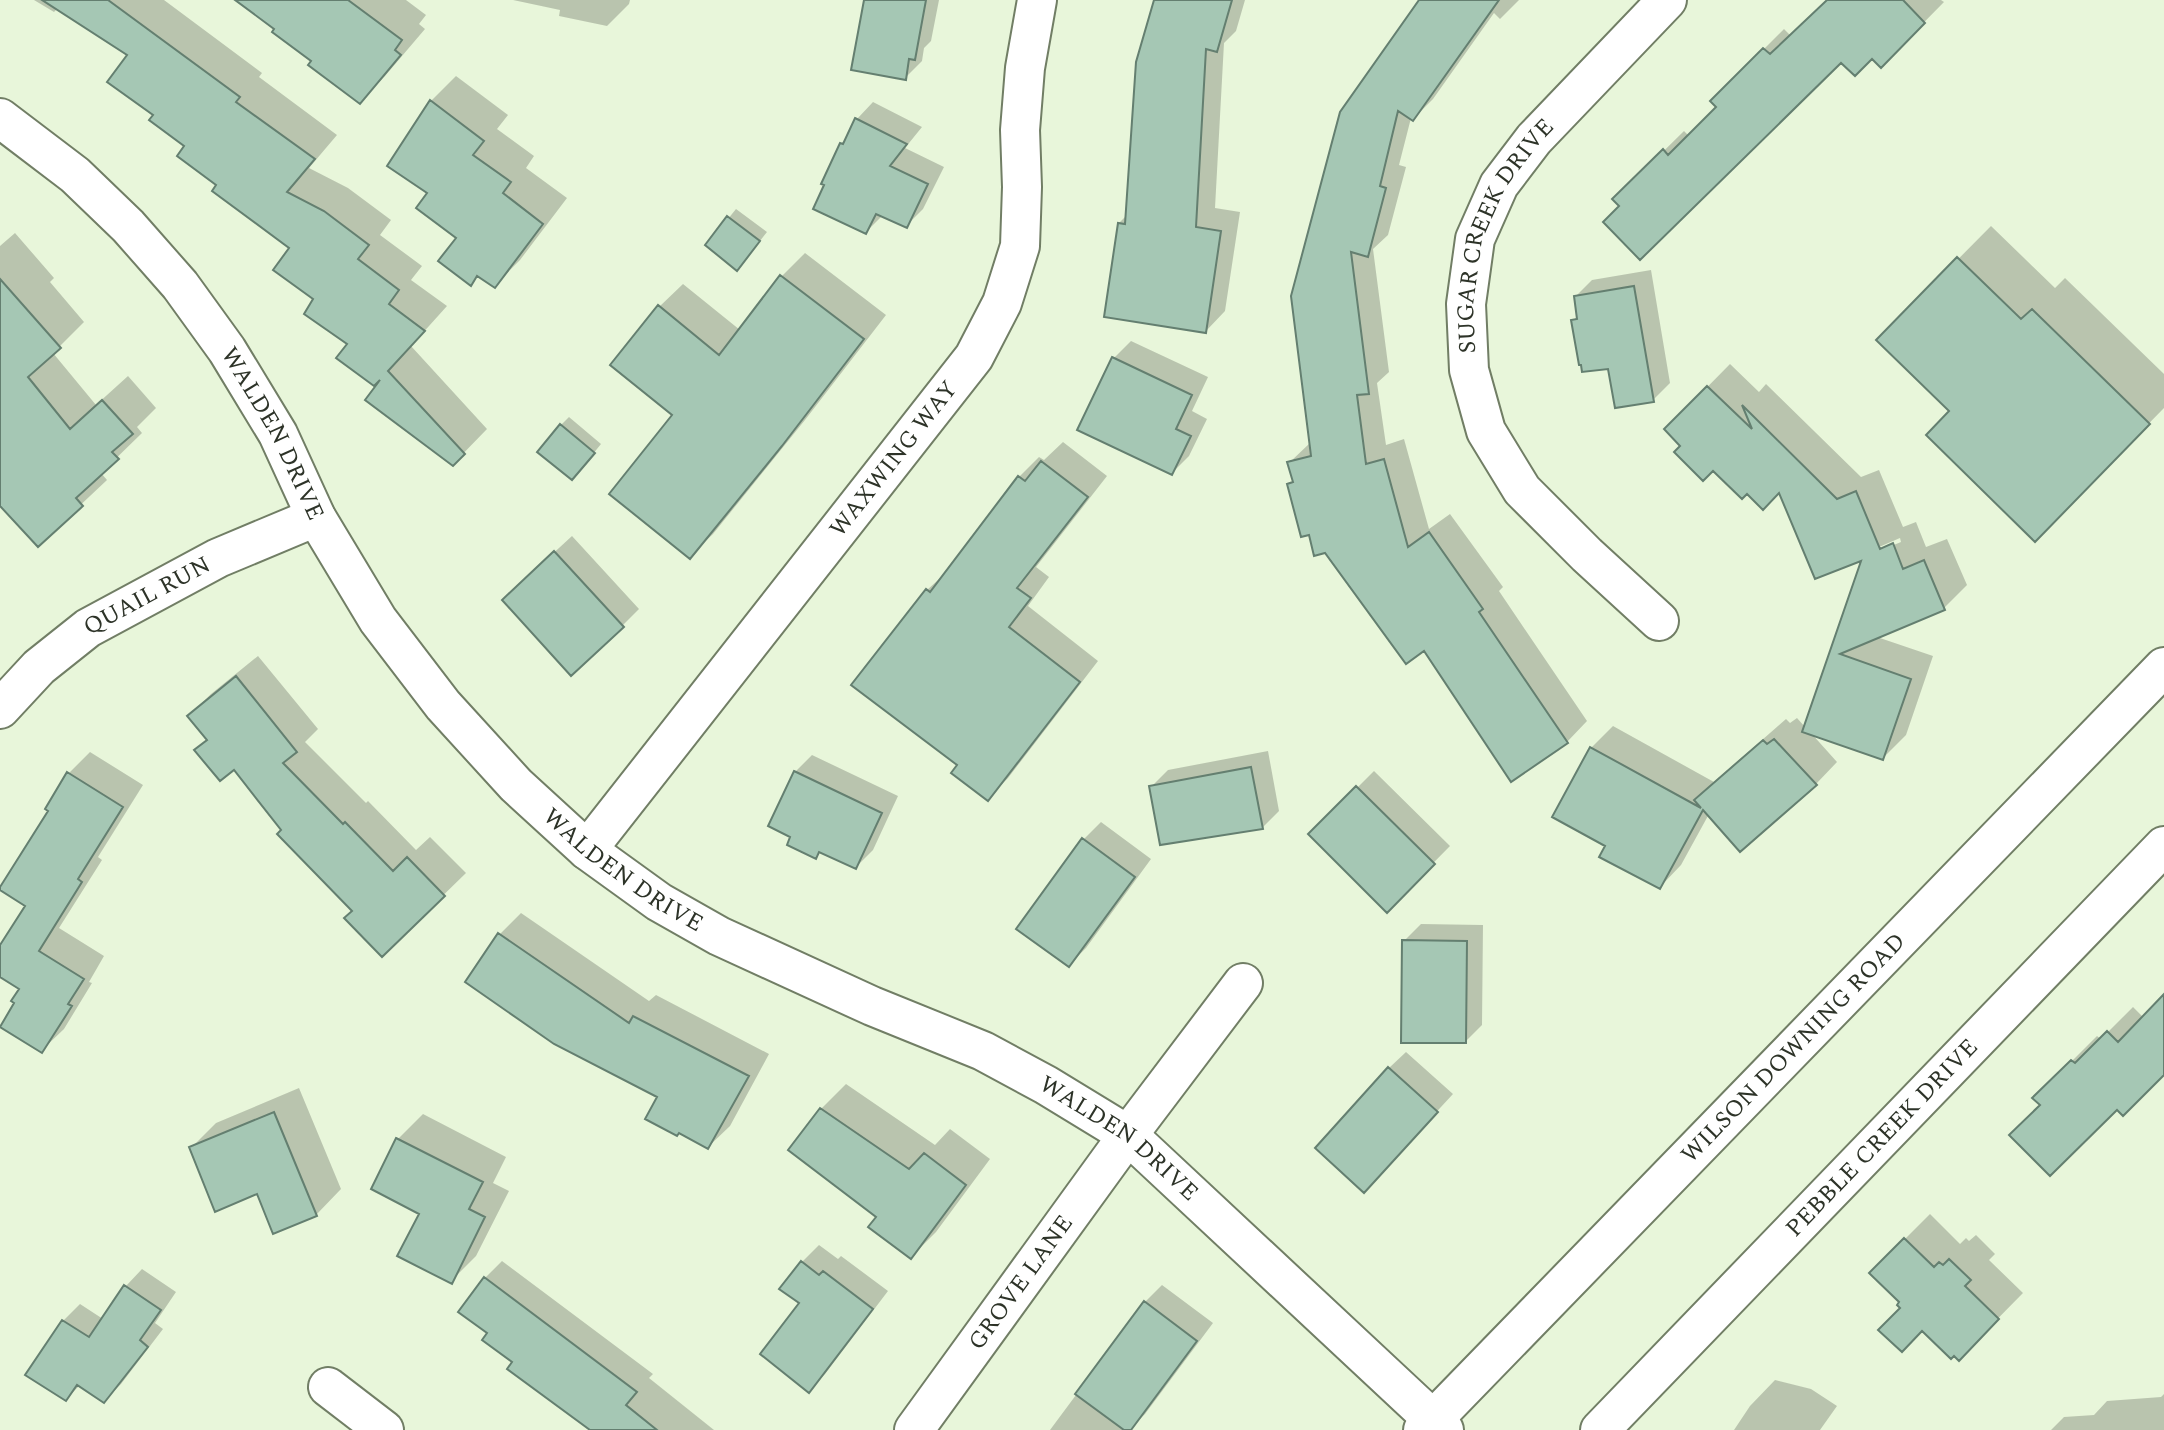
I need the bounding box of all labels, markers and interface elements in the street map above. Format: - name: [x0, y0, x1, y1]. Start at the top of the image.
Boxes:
- street label: SUGAR CREEK DRIVE: [1448, 110, 1563, 354]
- street label: WALDEN DRIVE: [211, 340, 333, 526]
- street label: WAXWING WAY: [821, 373, 967, 545]
- street label: QUAIL RUN: [77, 547, 217, 645]
- street label: WALDEN DRIVE: [534, 800, 710, 942]
- street label: WILSON DOWNING ROAD: [1673, 925, 1914, 1172]
- street label: PEBBLE CREEK DRIVE: [1777, 1030, 1987, 1246]
- street label: WALDEN DRIVE: [1032, 1067, 1207, 1210]
- street label: GROVE LANE: [959, 1207, 1082, 1358]

